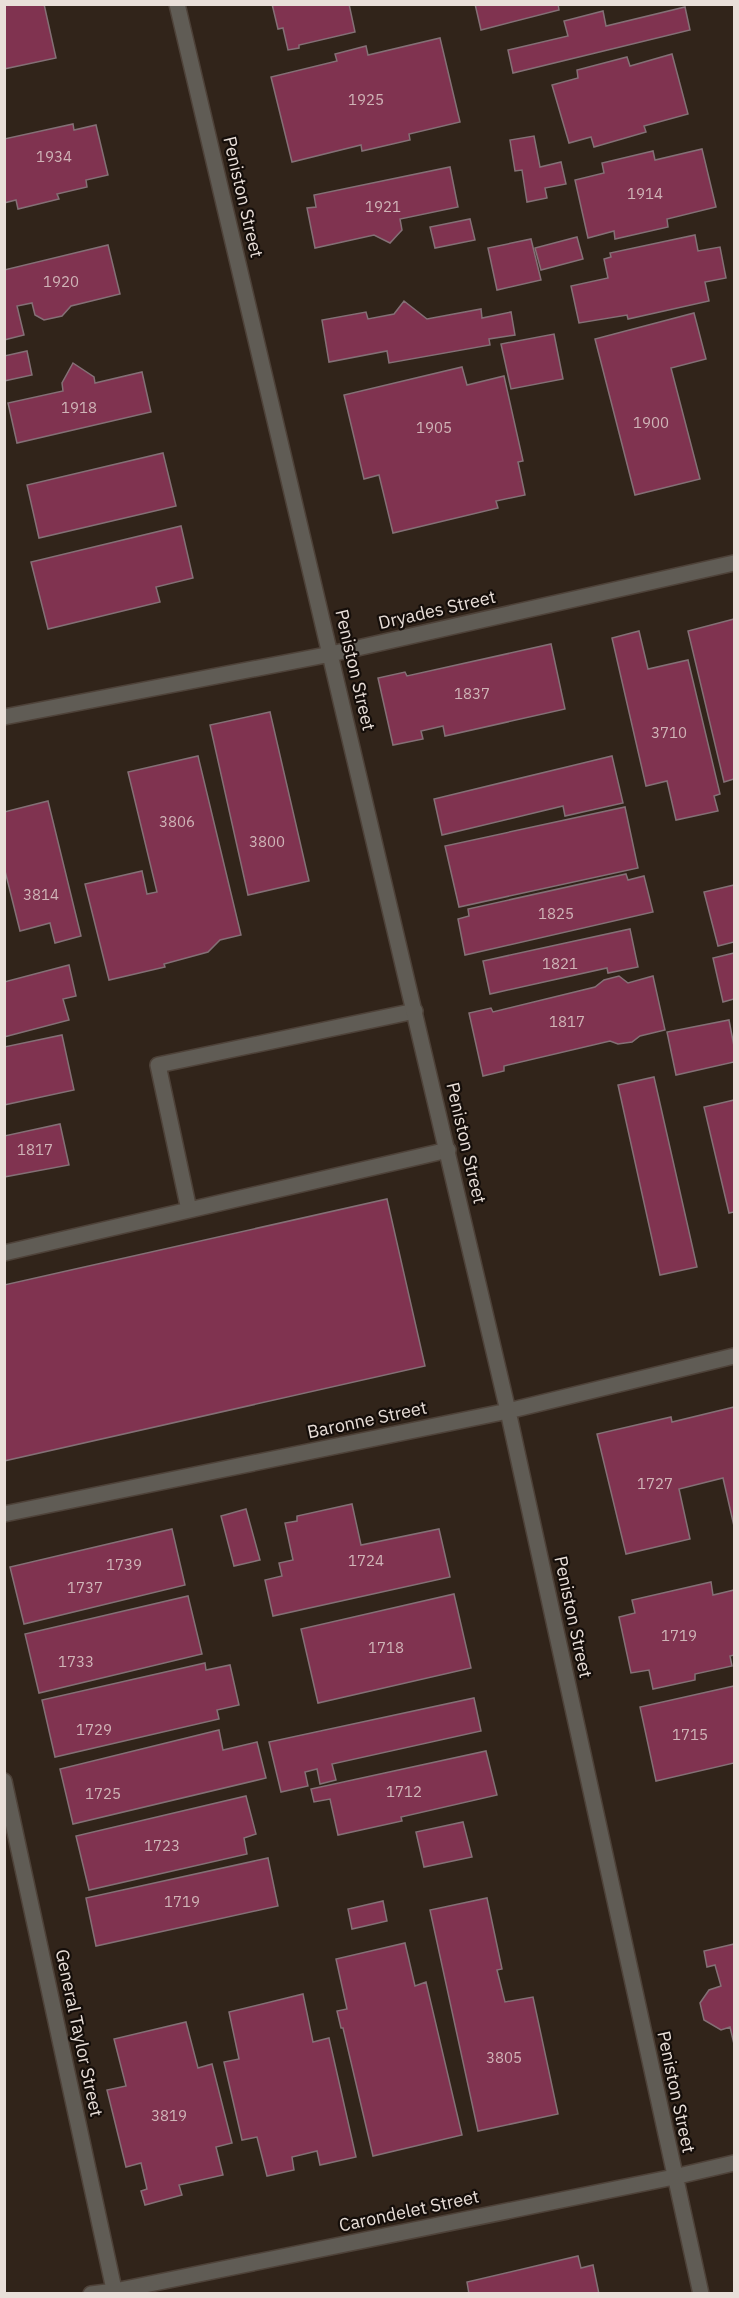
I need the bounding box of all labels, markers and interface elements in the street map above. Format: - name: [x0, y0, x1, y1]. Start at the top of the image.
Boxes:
- house number: 1925: [348, 90, 384, 109]
- street label: Peniston Street: [218, 134, 269, 260]
- house number: 1934: [36, 147, 72, 166]
- house number: 1914: [627, 184, 663, 203]
- house number: 1921: [365, 197, 401, 216]
- house number: 1920: [43, 272, 79, 291]
- house number: 1918: [61, 398, 97, 417]
- house number: 1900: [633, 413, 669, 432]
- house number: 1905: [416, 418, 452, 437]
- street label: Dryades Street: [376, 585, 498, 634]
- street label: Peniston Street: [330, 607, 381, 733]
- house number: 1837: [454, 684, 490, 703]
- house number: 3710: [651, 723, 687, 742]
- house number: 3806: [159, 812, 195, 831]
- house number: 3800: [249, 832, 285, 851]
- house number: 3814: [23, 885, 59, 904]
- house number: 1825: [538, 904, 574, 923]
- house number: 1821: [542, 954, 578, 973]
- house number: 1817: [549, 1012, 585, 1031]
- street label: Peniston Street: [441, 1080, 492, 1206]
- house number: 1817: [17, 1140, 53, 1159]
- street label: Baronne Street: [305, 1396, 429, 1443]
- house number: 1727: [637, 1474, 673, 1493]
- house number: 1724: [348, 1551, 384, 1570]
- street label: Peniston Street: [549, 1554, 598, 1680]
- house number: 1739: [106, 1555, 142, 1574]
- house number: 1737: [67, 1578, 103, 1597]
- house number: 1719: [661, 1626, 697, 1645]
- house number: 1718: [368, 1638, 404, 1657]
- house number: 1733: [58, 1652, 94, 1671]
- house number: 1729: [76, 1720, 112, 1739]
- house number: 1715: [672, 1725, 708, 1744]
- house number: 1712: [386, 1782, 422, 1801]
- house number: 1725: [85, 1784, 121, 1803]
- house number: 1723: [144, 1836, 180, 1855]
- house number: 1719: [164, 1892, 200, 1911]
- street label: General Taylor Street: [51, 1947, 108, 2119]
- street label: Peniston Street: [652, 2029, 701, 2155]
- house number: 3805: [486, 2048, 522, 2067]
- house number: 3819: [151, 2106, 187, 2125]
- street label: Carondelet Street: [337, 2184, 481, 2237]

